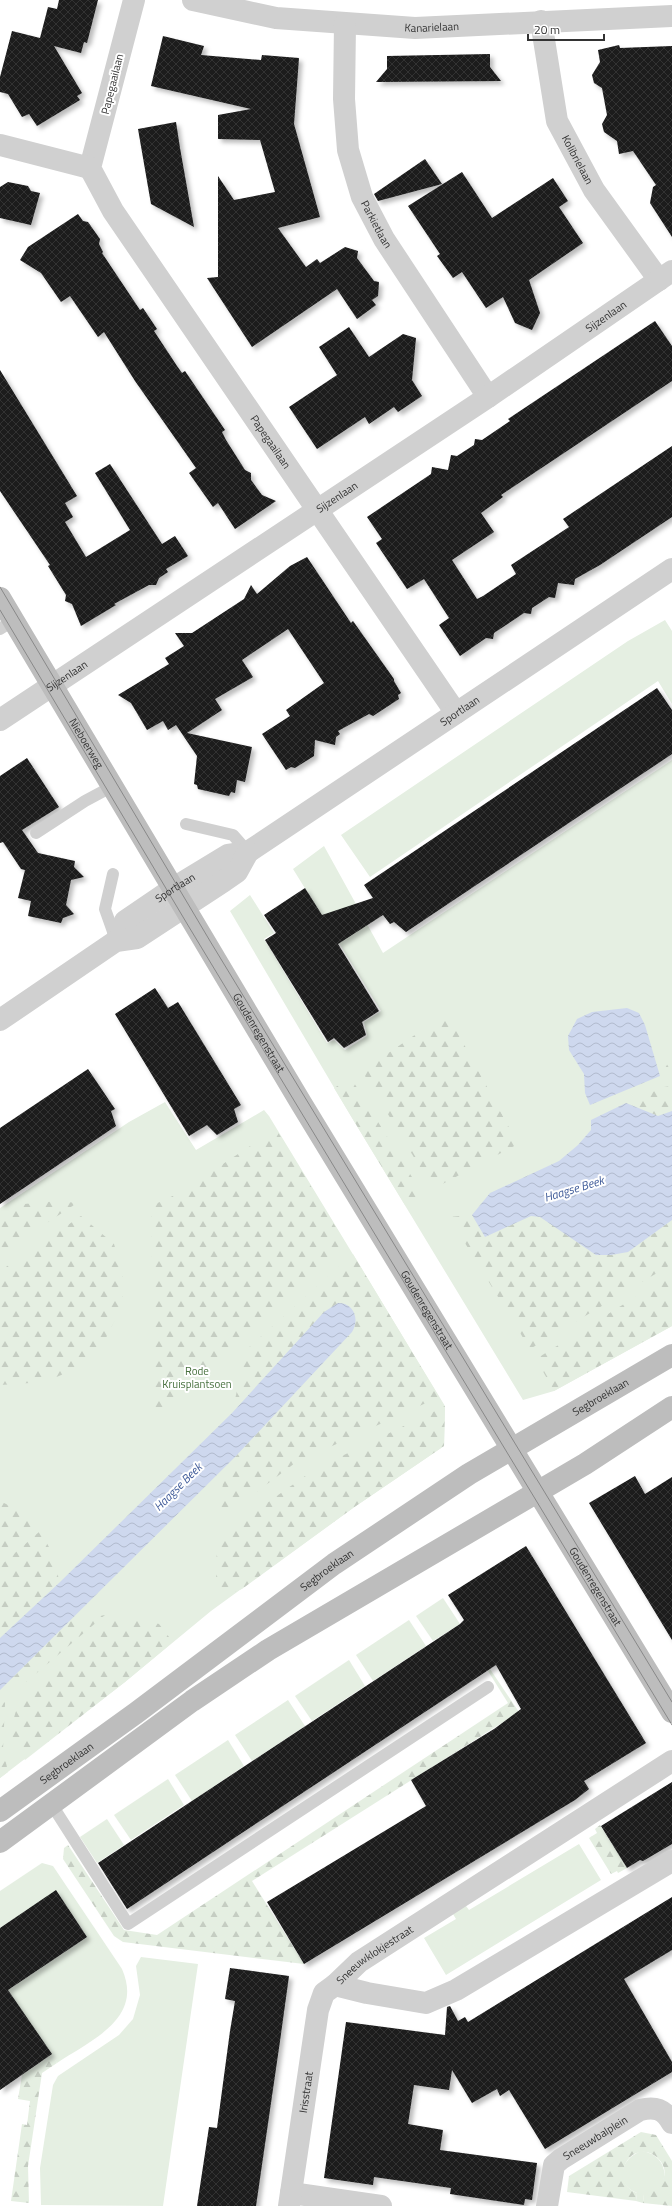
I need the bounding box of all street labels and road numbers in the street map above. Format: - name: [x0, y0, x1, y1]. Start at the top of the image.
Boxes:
- street label: Kanarielaan: [404, 18, 459, 36]
- street label: Papegaailaan: [97, 52, 127, 116]
- street label: Kolibrielaan: [558, 132, 598, 187]
- street label: Parkietlaan: [357, 197, 396, 251]
- street label: Sijzenlaan: [582, 296, 630, 336]
- street label: Papegaailaan: [247, 412, 295, 472]
- street label: Sijzenlaan: [313, 477, 361, 517]
- street label: Sijzenlaan: [43, 656, 91, 695]
- street label: Sportlaan: [437, 692, 483, 730]
- street label: Nieboerweg: [65, 715, 108, 772]
- street label: Sportlaan: [152, 869, 198, 906]
- street label: Goudenregenstraat: [229, 990, 289, 1075]
- street label: Goudenregenstraat: [397, 1267, 457, 1352]
- street label: Segbroeklaan: [569, 1374, 632, 1420]
- street label: Goudenregenstraat: [565, 1544, 626, 1629]
- street label: Segbroeklaan: [297, 1545, 357, 1595]
- street label: Segbroeklaan: [36, 1738, 97, 1788]
- street label: Sneeuwklokjestraat: [333, 1921, 416, 1988]
- street label: Irisstraat: [295, 2070, 317, 2114]
- street label: Sneeuwbalplein: [560, 2112, 631, 2164]

